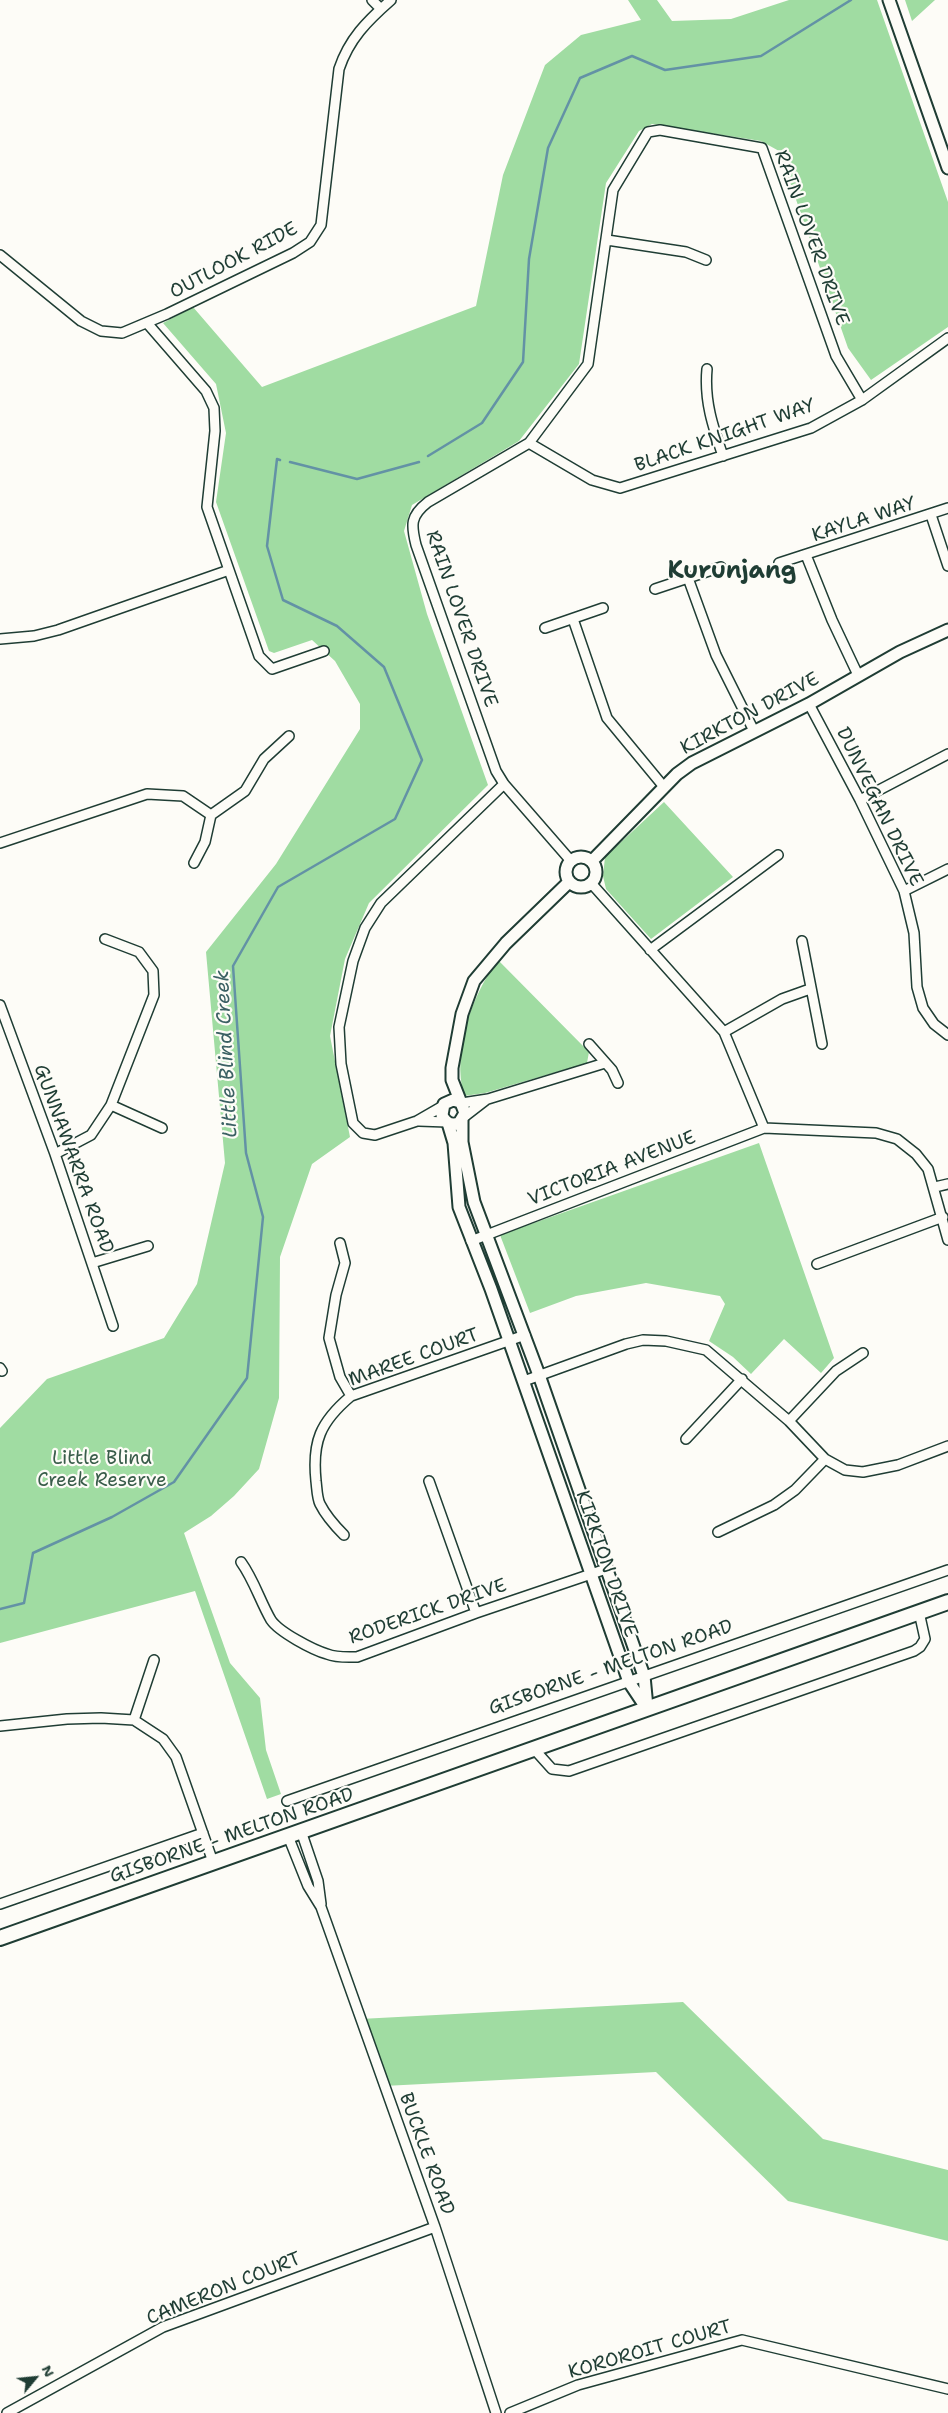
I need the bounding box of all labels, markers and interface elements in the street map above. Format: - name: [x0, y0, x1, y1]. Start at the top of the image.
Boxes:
- street label: RAIN LOVER DRIVE: [769, 147, 853, 329]
- street label: OUTLOOK RIDE: [166, 218, 302, 304]
- street label: BLACK KNIGHT WAY: [632, 394, 818, 478]
- street label: KAYLA WAY: [809, 492, 919, 548]
- street label: RAIN LOVER DRIVE: [420, 528, 502, 710]
- district label: Kurunjang: [668, 558, 796, 586]
- street label: KIRKTON DRIVE: [677, 668, 823, 760]
- street label: DUNVEGAN DRIVE: [831, 724, 927, 890]
- water label: Little Blind Creek: [211, 969, 243, 1139]
- street label: GUNNAWARRA ROAD: [28, 1061, 118, 1257]
- street label: VICTORIA AVENUE: [525, 1127, 699, 1211]
- street label: MAREE COURT: [346, 1324, 482, 1392]
- park label: Little Blind Creek Reserve: [37, 1448, 167, 1492]
- street label: KIRKTON DRIVE: [570, 1488, 642, 1640]
- street label: RODERICK DRIVE: [346, 1574, 510, 1650]
- street label: GISBORNE - MELTON ROAD: [486, 1615, 736, 1721]
- street label: GISBORNE - MELTON ROAD: [107, 1783, 357, 1889]
- street label: BUCKLE ROAD: [393, 2090, 459, 2218]
- street label: CAMERON COURT: [143, 2248, 305, 2330]
- street label: KOROROIT COURT: [566, 2316, 734, 2384]
- north arrow: [10, 2353, 60, 2403]
- text: N: [38, 2362, 59, 2380]

